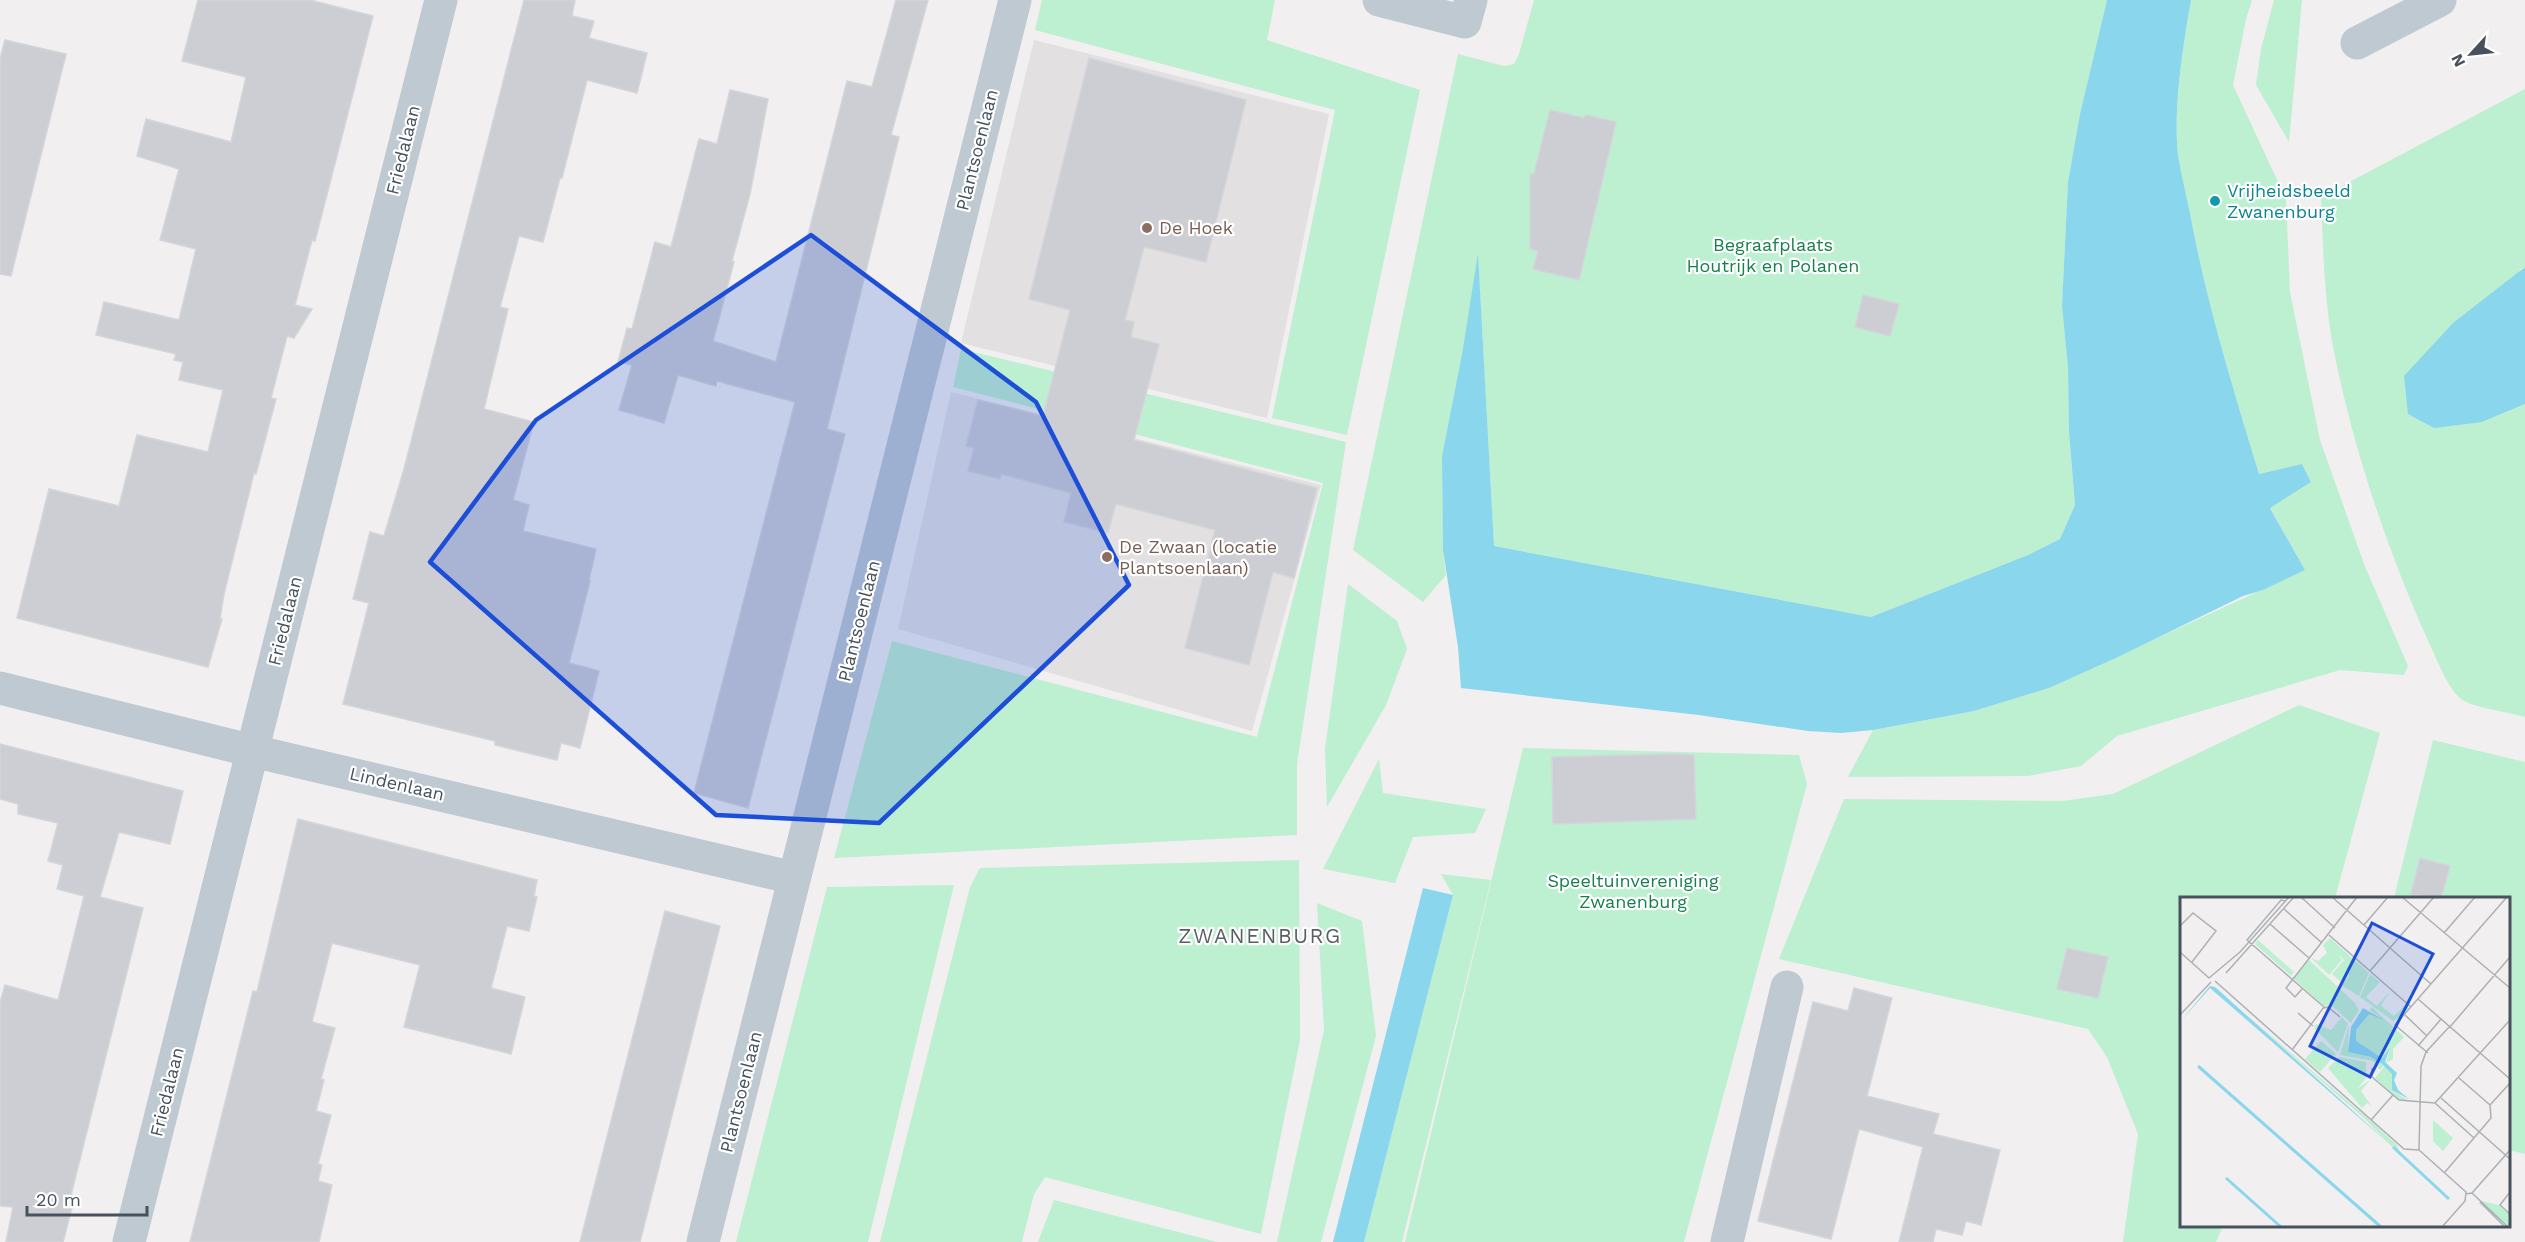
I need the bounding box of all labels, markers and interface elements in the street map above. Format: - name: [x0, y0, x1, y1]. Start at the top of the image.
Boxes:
- north arrow: [2441, 24, 2501, 84]
- text: N: [2447, 51, 2469, 70]
- street label: Plantsoenlaan: [951, 87, 1002, 213]
- street label: Friedalaan: [381, 103, 424, 197]
- place label: Vrijheidsbeeld Zwanenburg: [2227, 180, 2351, 222]
- marker: Vrijheidsbeeld Zwanenburg: [2208, 194, 2222, 208]
- place label: De Hoek: [1159, 217, 1233, 238]
- marker: De Hoek: [1140, 221, 1154, 235]
- park label: Begraafplaats Houtrijk en Polanen: [1686, 234, 1860, 276]
- place label: De Zwaan (locatie Plantsoenlaan): [1119, 536, 1277, 578]
- marker: De Zwaan (locatie Plantsoenlaan): [1100, 550, 1114, 564]
- street label: Plantsoenlaan: [833, 558, 884, 684]
- street label: Friedalaan: [263, 574, 306, 668]
- street label: Lindenlaan: [348, 762, 447, 805]
- park label: Speeltuinvereniging Zwanenburg: [1547, 870, 1719, 912]
- inset map: [2180, 897, 2510, 1227]
- district label: ZWANENBURG: [1178, 923, 1342, 948]
- street label: Plantsoenlaan: [715, 1029, 766, 1155]
- street label: Friedalaan: [145, 1045, 188, 1139]
- scale bar: [27, 1179, 147, 1217]
- text: 20 m: [36, 1189, 81, 1210]

